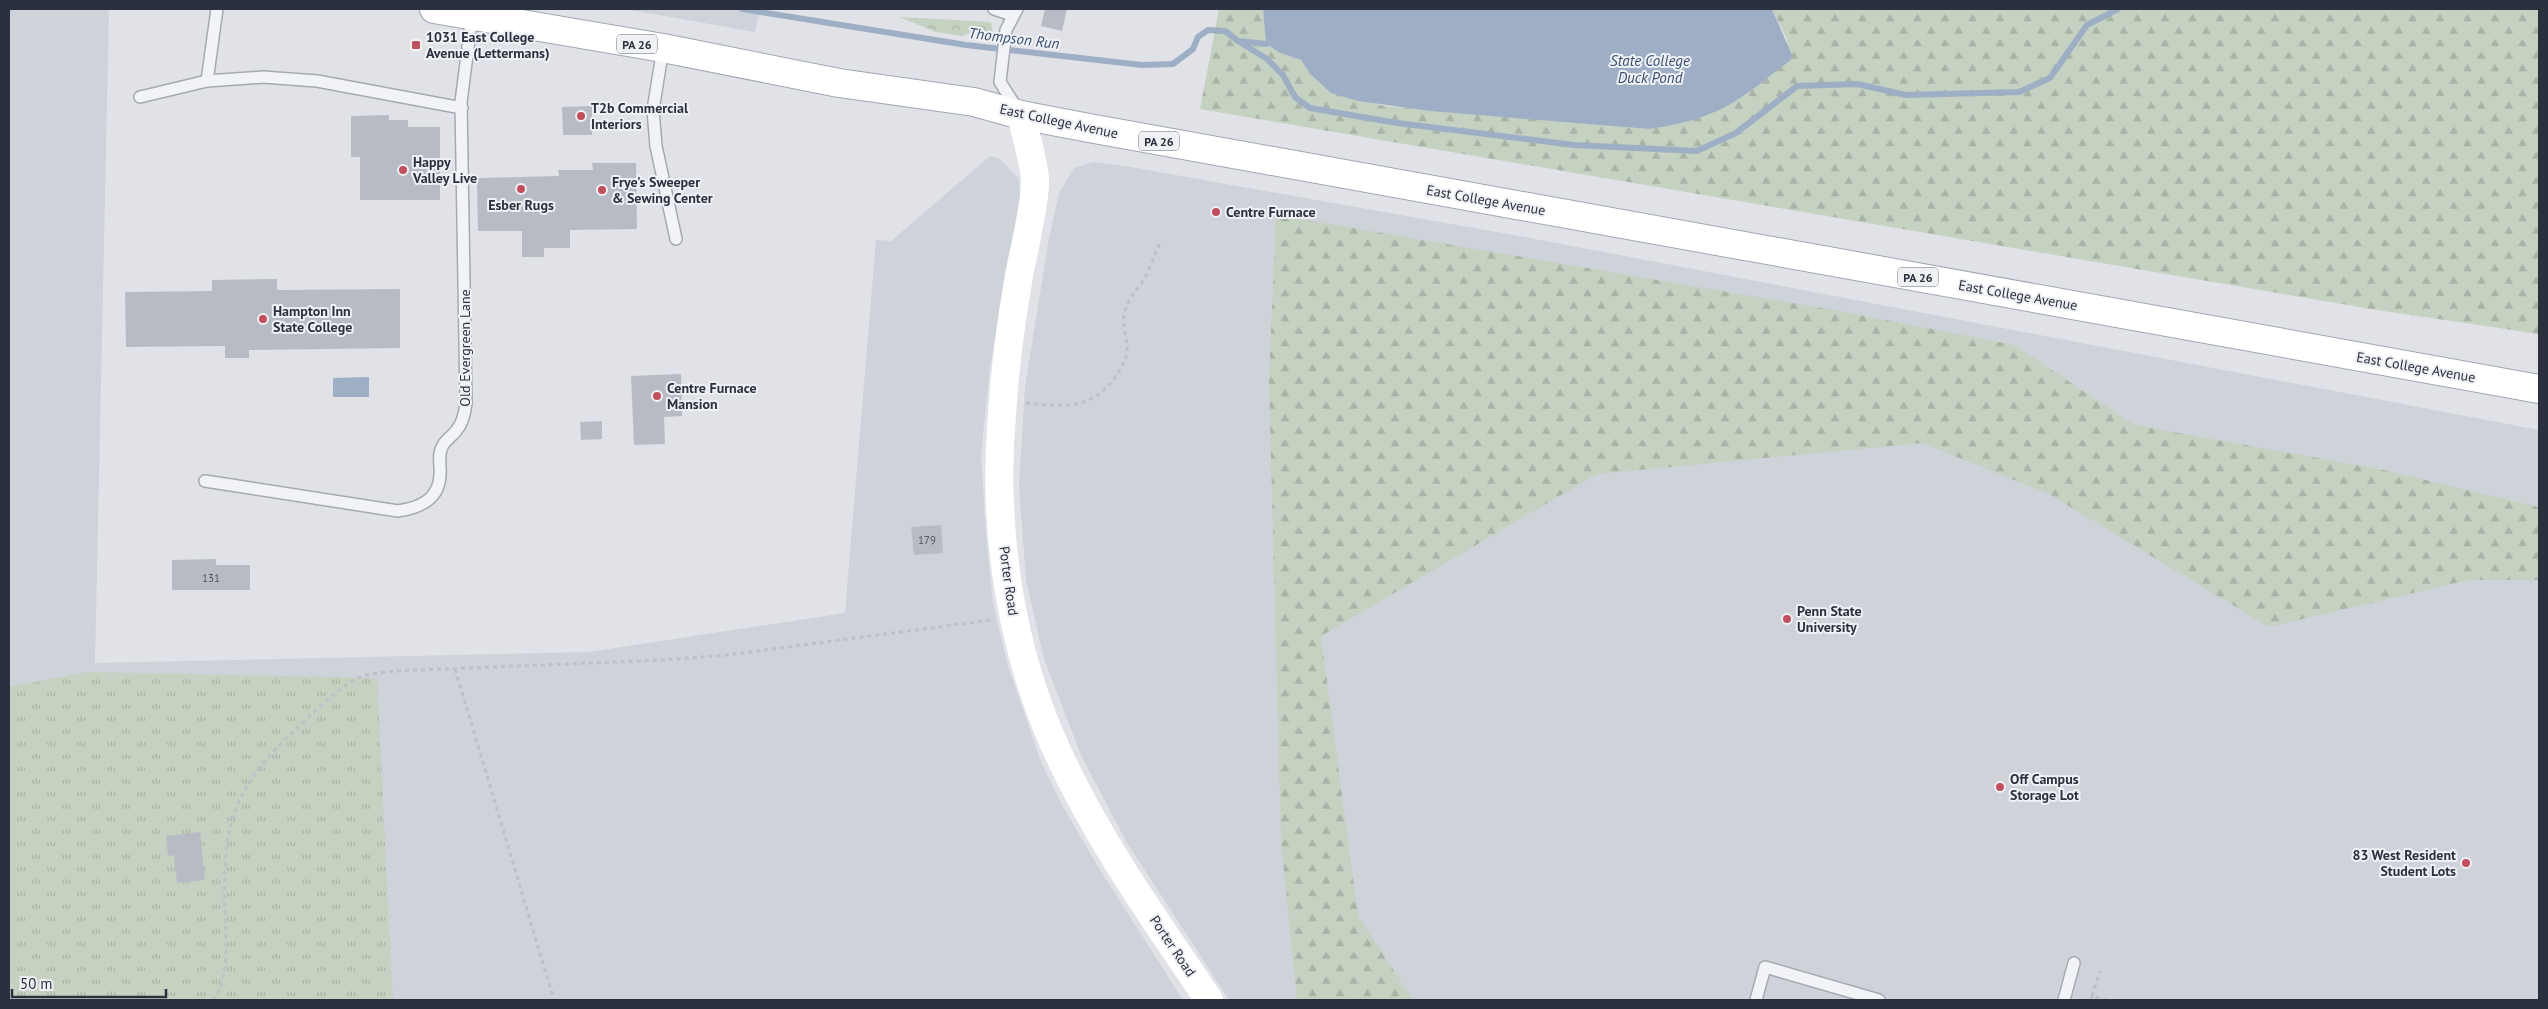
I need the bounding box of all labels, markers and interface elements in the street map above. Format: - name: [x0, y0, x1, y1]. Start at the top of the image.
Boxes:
- water label: Thompson Run: [968, 23, 1061, 53]
- place label: 1031 East College Avenue (Lettermans): [426, 28, 550, 62]
- road number: PA 26: [617, 34, 657, 54]
- marker: 1031 East College Avenue (Lettermans): [410, 39, 422, 51]
- water label: State College Duck Pond: [1610, 51, 1690, 87]
- place label: T2b Commercial Interiors: [591, 99, 689, 133]
- street label: East College Avenue: [998, 100, 1120, 142]
- marker: T2b Commercial Interiors: [575, 110, 587, 122]
- road number: PA 26: [1139, 132, 1179, 150]
- place label: Happy Valley Live: [412, 153, 477, 187]
- marker: Happy Valley Live: [397, 164, 409, 176]
- place label: Frye's Sweeper & Sewing Center: [612, 173, 713, 207]
- street label: East College Avenue: [1425, 181, 1547, 219]
- marker: Esber Rugs: [515, 183, 527, 195]
- marker: Frye's Sweeper & Sewing Center: [596, 184, 608, 196]
- place label: Esber Rugs: [488, 196, 554, 214]
- place label: Centre Furnace: [1226, 203, 1316, 221]
- marker: Centre Furnace: [1210, 206, 1222, 218]
- road number: PA 26: [1898, 268, 1938, 286]
- street label: East College Avenue: [1957, 276, 2079, 314]
- street label: Old Evergreen Lane: [456, 289, 474, 407]
- place label: Hampton Inn State College: [273, 302, 352, 336]
- marker: Hampton Inn State College: [257, 313, 269, 325]
- street label: East College Avenue: [2355, 348, 2477, 386]
- place label: Centre Furnace Mansion: [667, 379, 757, 413]
- marker: Centre Furnace Mansion: [651, 390, 663, 402]
- house number: 179: [918, 533, 936, 547]
- street label: Porter Road: [995, 545, 1023, 617]
- house number: 131: [202, 571, 220, 585]
- place label: Penn State University: [1797, 602, 1862, 636]
- marker: Penn State University: [1781, 613, 1793, 625]
- place label: Off Campus Storage Lot: [2010, 770, 2079, 804]
- marker: Off Campus Storage Lot: [1994, 781, 2006, 793]
- place label: 83 West Resident Student Lots: [2352, 846, 2456, 880]
- marker: 83 West Resident Student Lots: [2460, 857, 2472, 869]
- street label: Porter Road: [1146, 912, 1200, 980]
- scale bar: [12, 966, 166, 998]
- text: 50 m: [20, 974, 53, 993]

